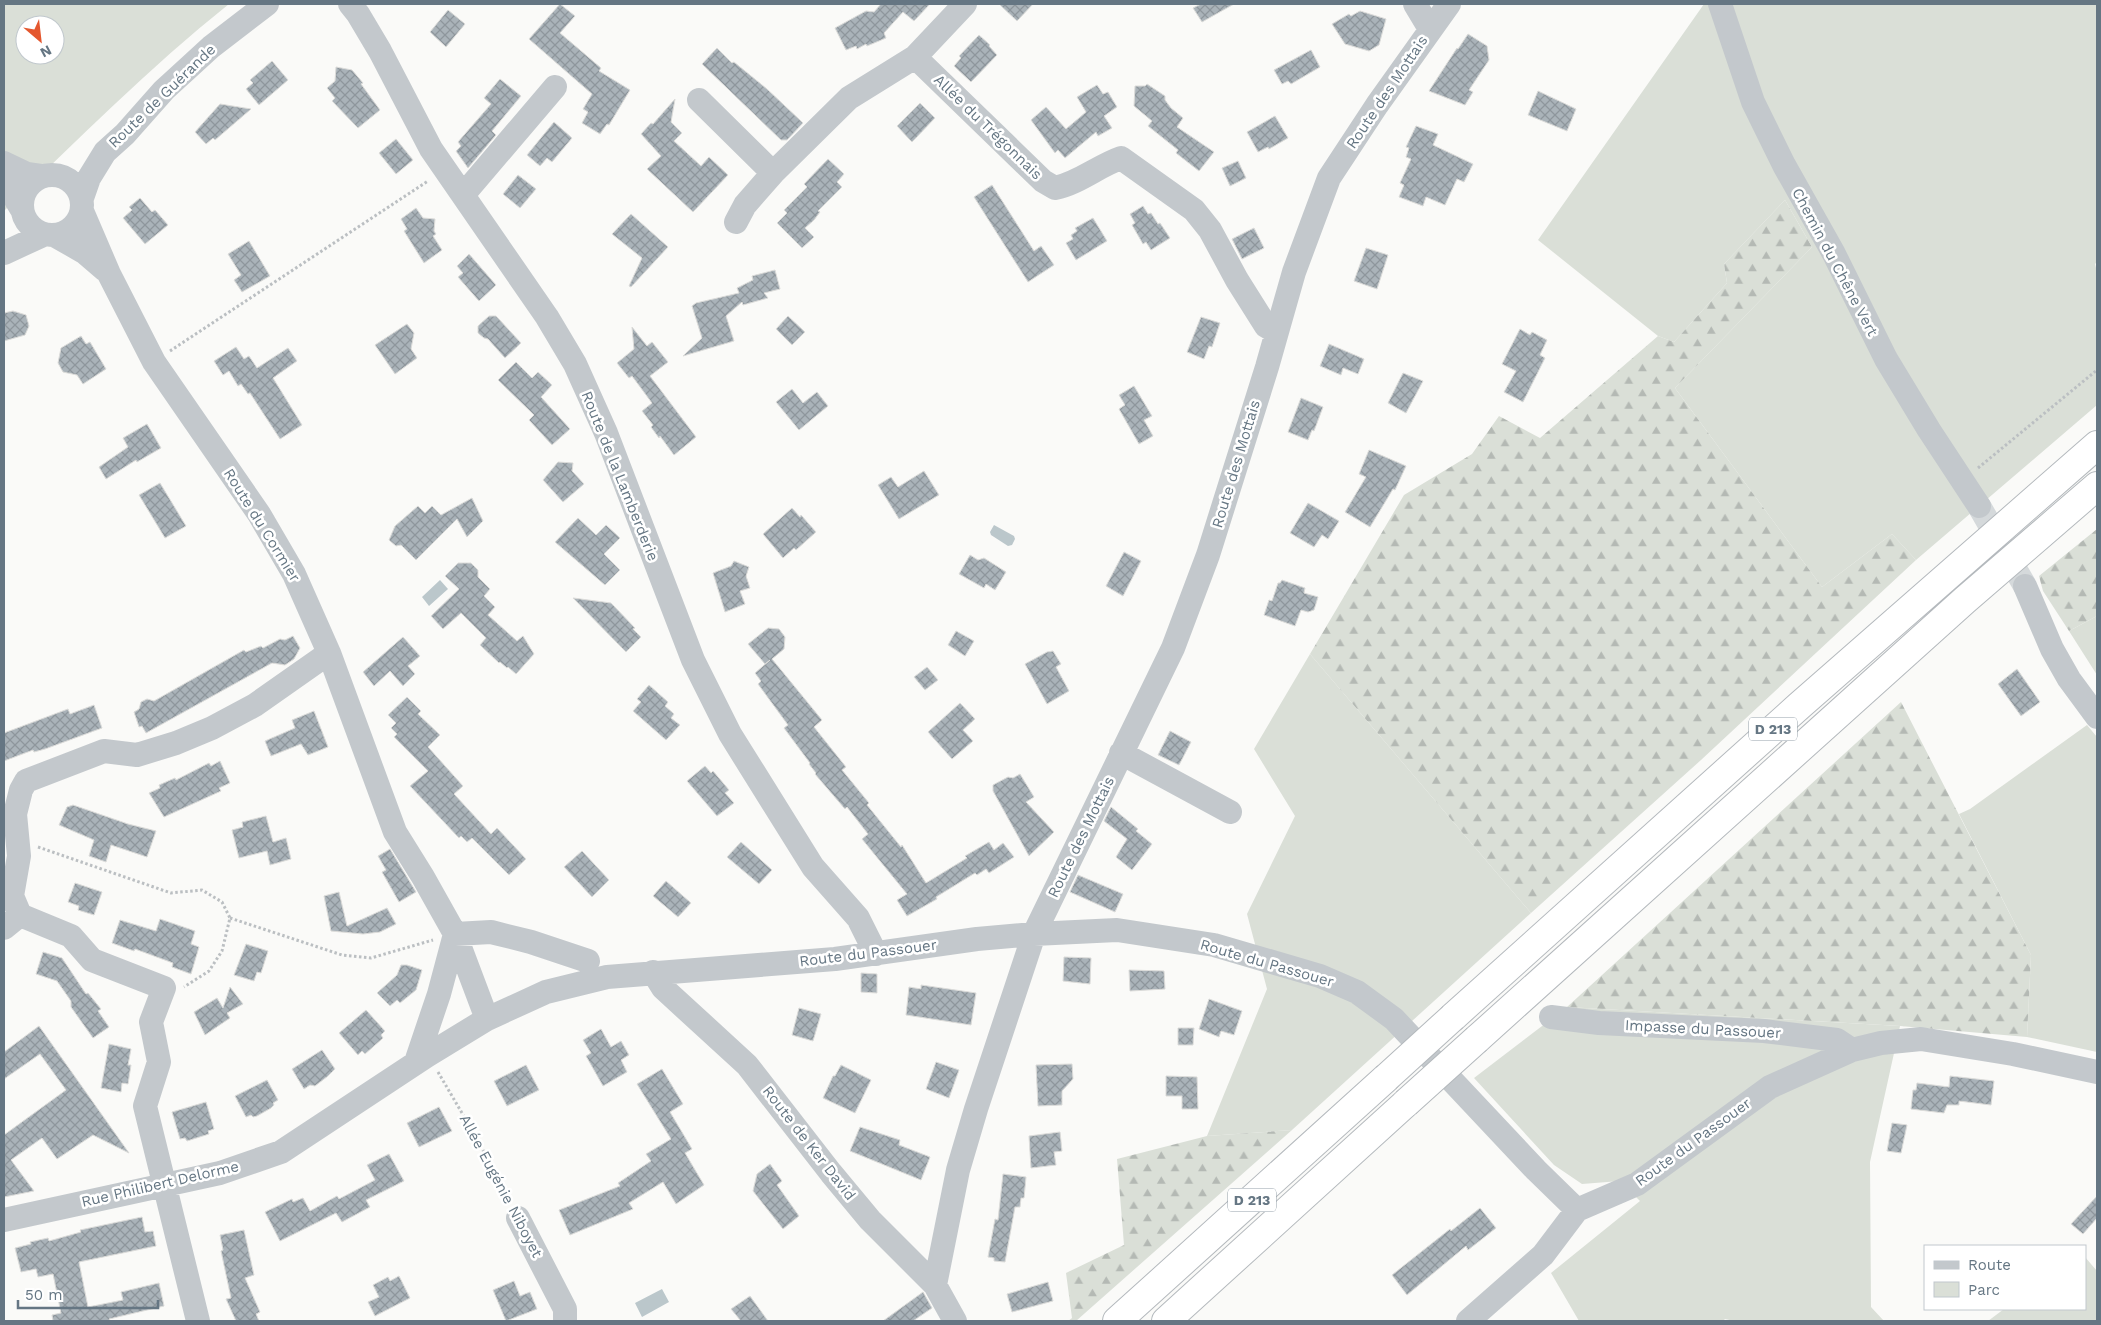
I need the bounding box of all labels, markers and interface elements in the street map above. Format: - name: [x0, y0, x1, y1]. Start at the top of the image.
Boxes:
- north arrow: [15, 15, 65, 65]
- street label: Route des Mottais: [1342, 32, 1432, 152]
- street label: Route de Guérande: [105, 40, 219, 152]
- text: N: [38, 42, 54, 61]
- street label: Allée du Trégonnais: [930, 71, 1046, 183]
- street label: Chemin du Chêne Vert: [1788, 185, 1882, 340]
- street label: Route de la Lamberderie: [578, 388, 662, 564]
- street label: Route des Mottais: [1208, 398, 1264, 530]
- street label: Route du Cormier: [220, 465, 304, 585]
- road number: D 213: [1749, 718, 1797, 741]
- street label: Route des Mottais: [1044, 773, 1118, 901]
- street label: Route du Passouer: [1198, 935, 1336, 991]
- street label: Route du Passouer: [798, 936, 938, 970]
- street label: Impasse du Passouer: [1624, 1016, 1782, 1042]
- street label: Route de Ker David: [759, 1082, 859, 1204]
- street label: Route du Passouer: [1632, 1094, 1754, 1190]
- street label: Allée Eugénie Niboyet: [456, 1111, 547, 1261]
- street label: Rue Philibert Delorme: [79, 1157, 241, 1211]
- road number: D 213: [1228, 1188, 1276, 1212]
- legend: [1924, 1245, 2086, 1310]
- text: Route: [1968, 1256, 2011, 1274]
- scale bar: [18, 1278, 158, 1310]
- text: Parc: [1968, 1281, 2000, 1299]
- text: 50 m: [25, 1286, 62, 1304]

